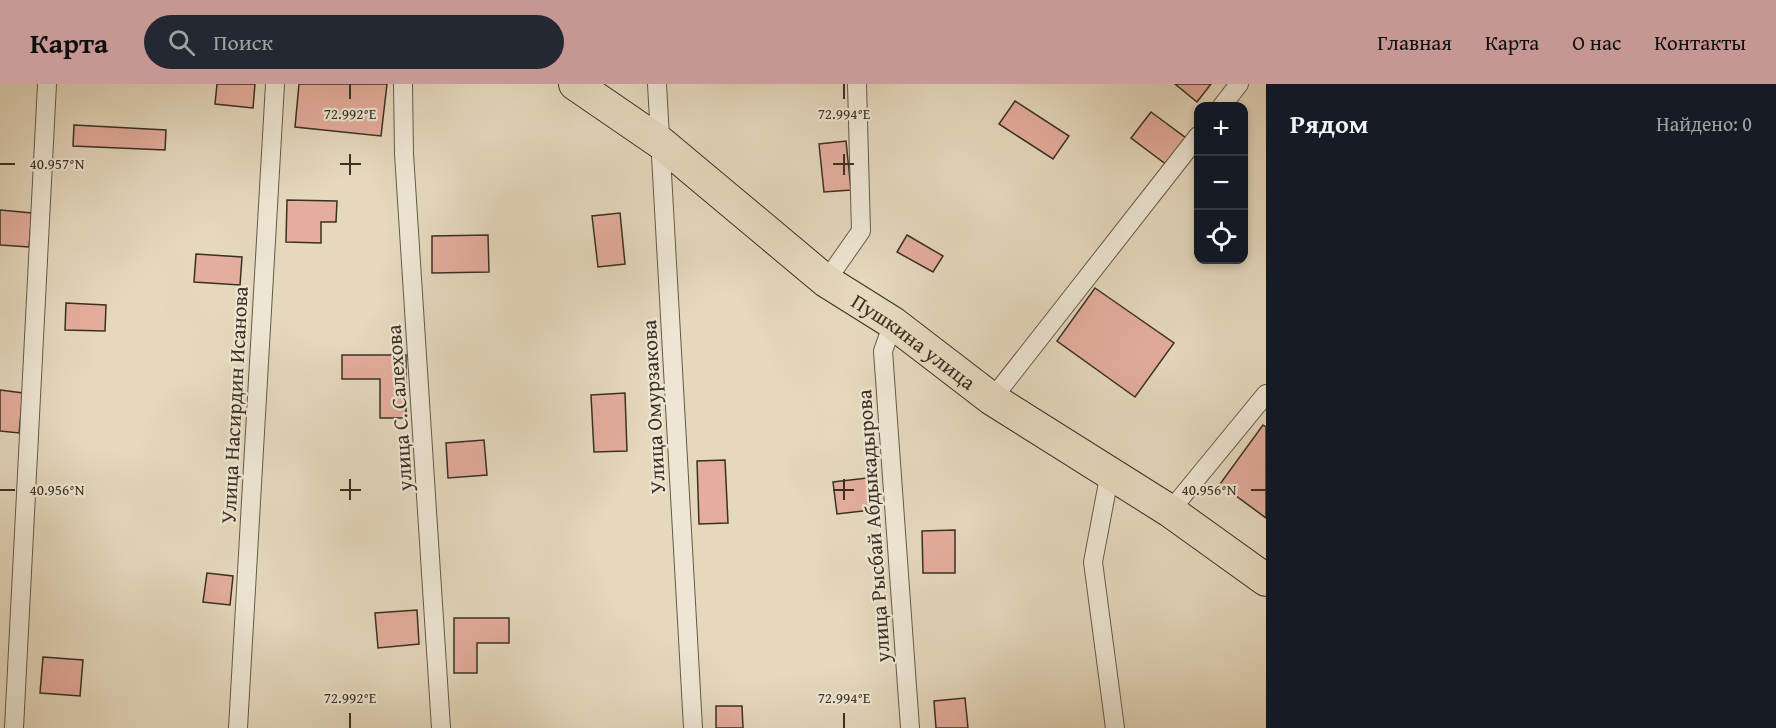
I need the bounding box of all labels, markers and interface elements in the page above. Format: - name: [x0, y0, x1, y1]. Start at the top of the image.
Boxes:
- search box: [144, 15, 564, 69]
- text: Карта: [30, 22, 108, 63]
- icon: search: [165, 26, 198, 59]
- text: Поиск: [213, 26, 273, 58]
- text: Главная: [1377, 27, 1452, 58]
- text: Карта: [1485, 27, 1539, 58]
- text: О нас: [1572, 27, 1621, 58]
- text: Контакты: [1654, 27, 1746, 58]
- map controls: [1194, 102, 1248, 264]
- button: +: [1194, 102, 1248, 156]
- text: 72.992°E: [324, 103, 377, 124]
- text: 72.994°E: [818, 103, 871, 124]
- text: Рядом: [1290, 104, 1368, 143]
- text: Найдено: 0: [1656, 109, 1752, 138]
- text: 40.957°N: [30, 153, 85, 174]
- button: −: [1194, 156, 1248, 210]
- button: locate: [1194, 210, 1248, 264]
- street label: Улица Насирдин Исанова: [212, 285, 256, 525]
- street label: Пушкина улица: [846, 285, 983, 397]
- street label: Улица Омурзакова: [633, 319, 673, 495]
- street label: улица С. Салехова: [378, 324, 420, 493]
- street label: улица Рысбай Абдыкадырова: [848, 389, 898, 664]
- text: 40.956°N: [30, 479, 85, 500]
- text: 40.956°N: [1182, 479, 1237, 500]
- text: 72.992°E: [324, 687, 377, 708]
- text: 72.994°E: [818, 687, 871, 708]

